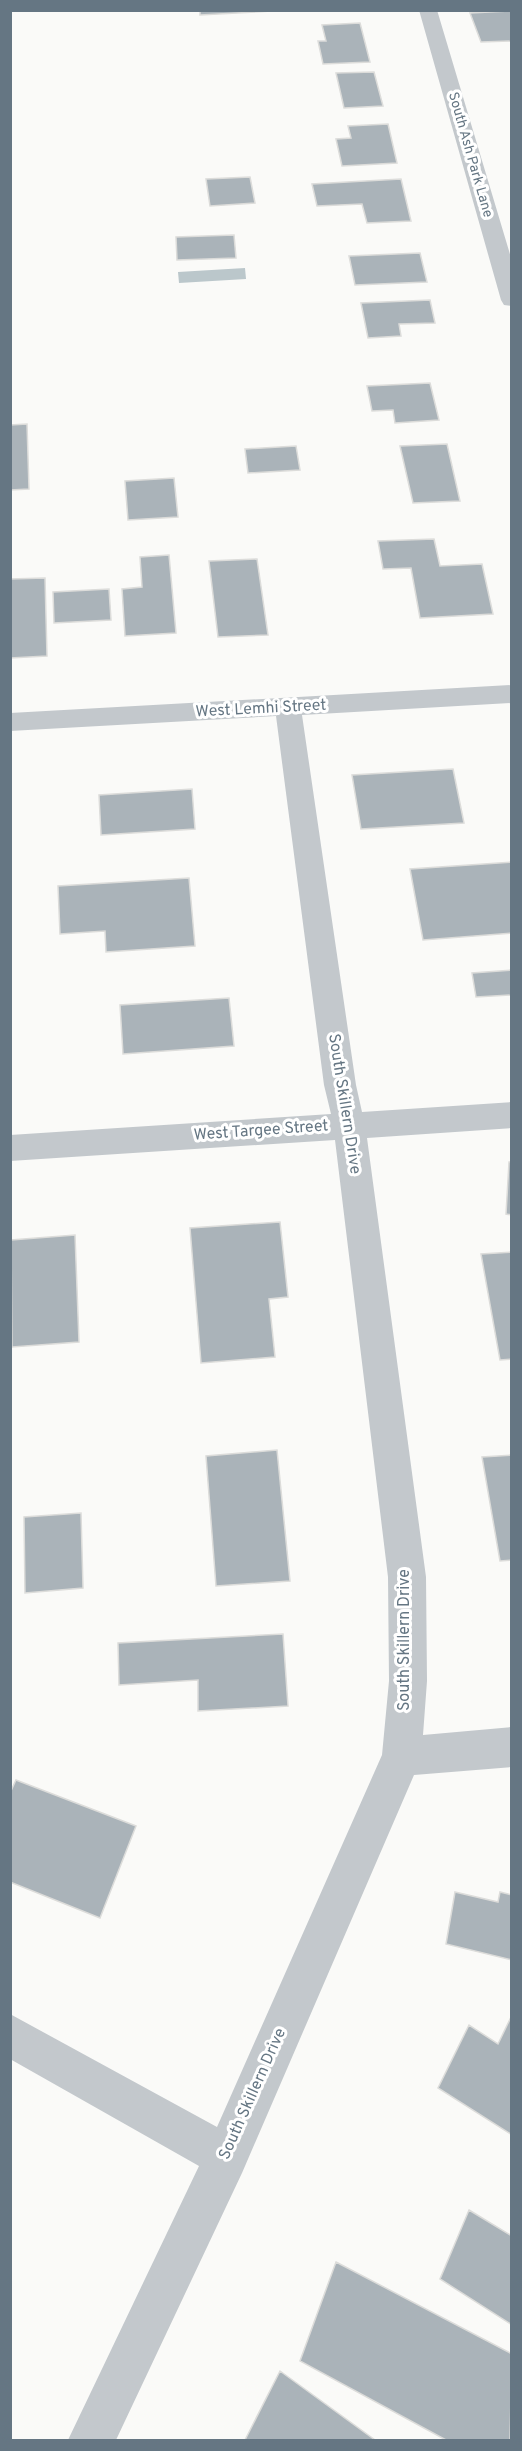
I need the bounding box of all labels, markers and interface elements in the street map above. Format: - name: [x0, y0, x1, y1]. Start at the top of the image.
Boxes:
- street label: South Ash Park Lane: [444, 90, 496, 220]
- street label: West Lemhi Street: [195, 696, 327, 722]
- street label: South Skillern Drive: [323, 1032, 365, 1176]
- street label: West Targee Street: [193, 1116, 329, 1146]
- street label: South Skillern Drive: [395, 1569, 415, 1711]
- street label: South Skillern Drive: [215, 2025, 291, 2163]

